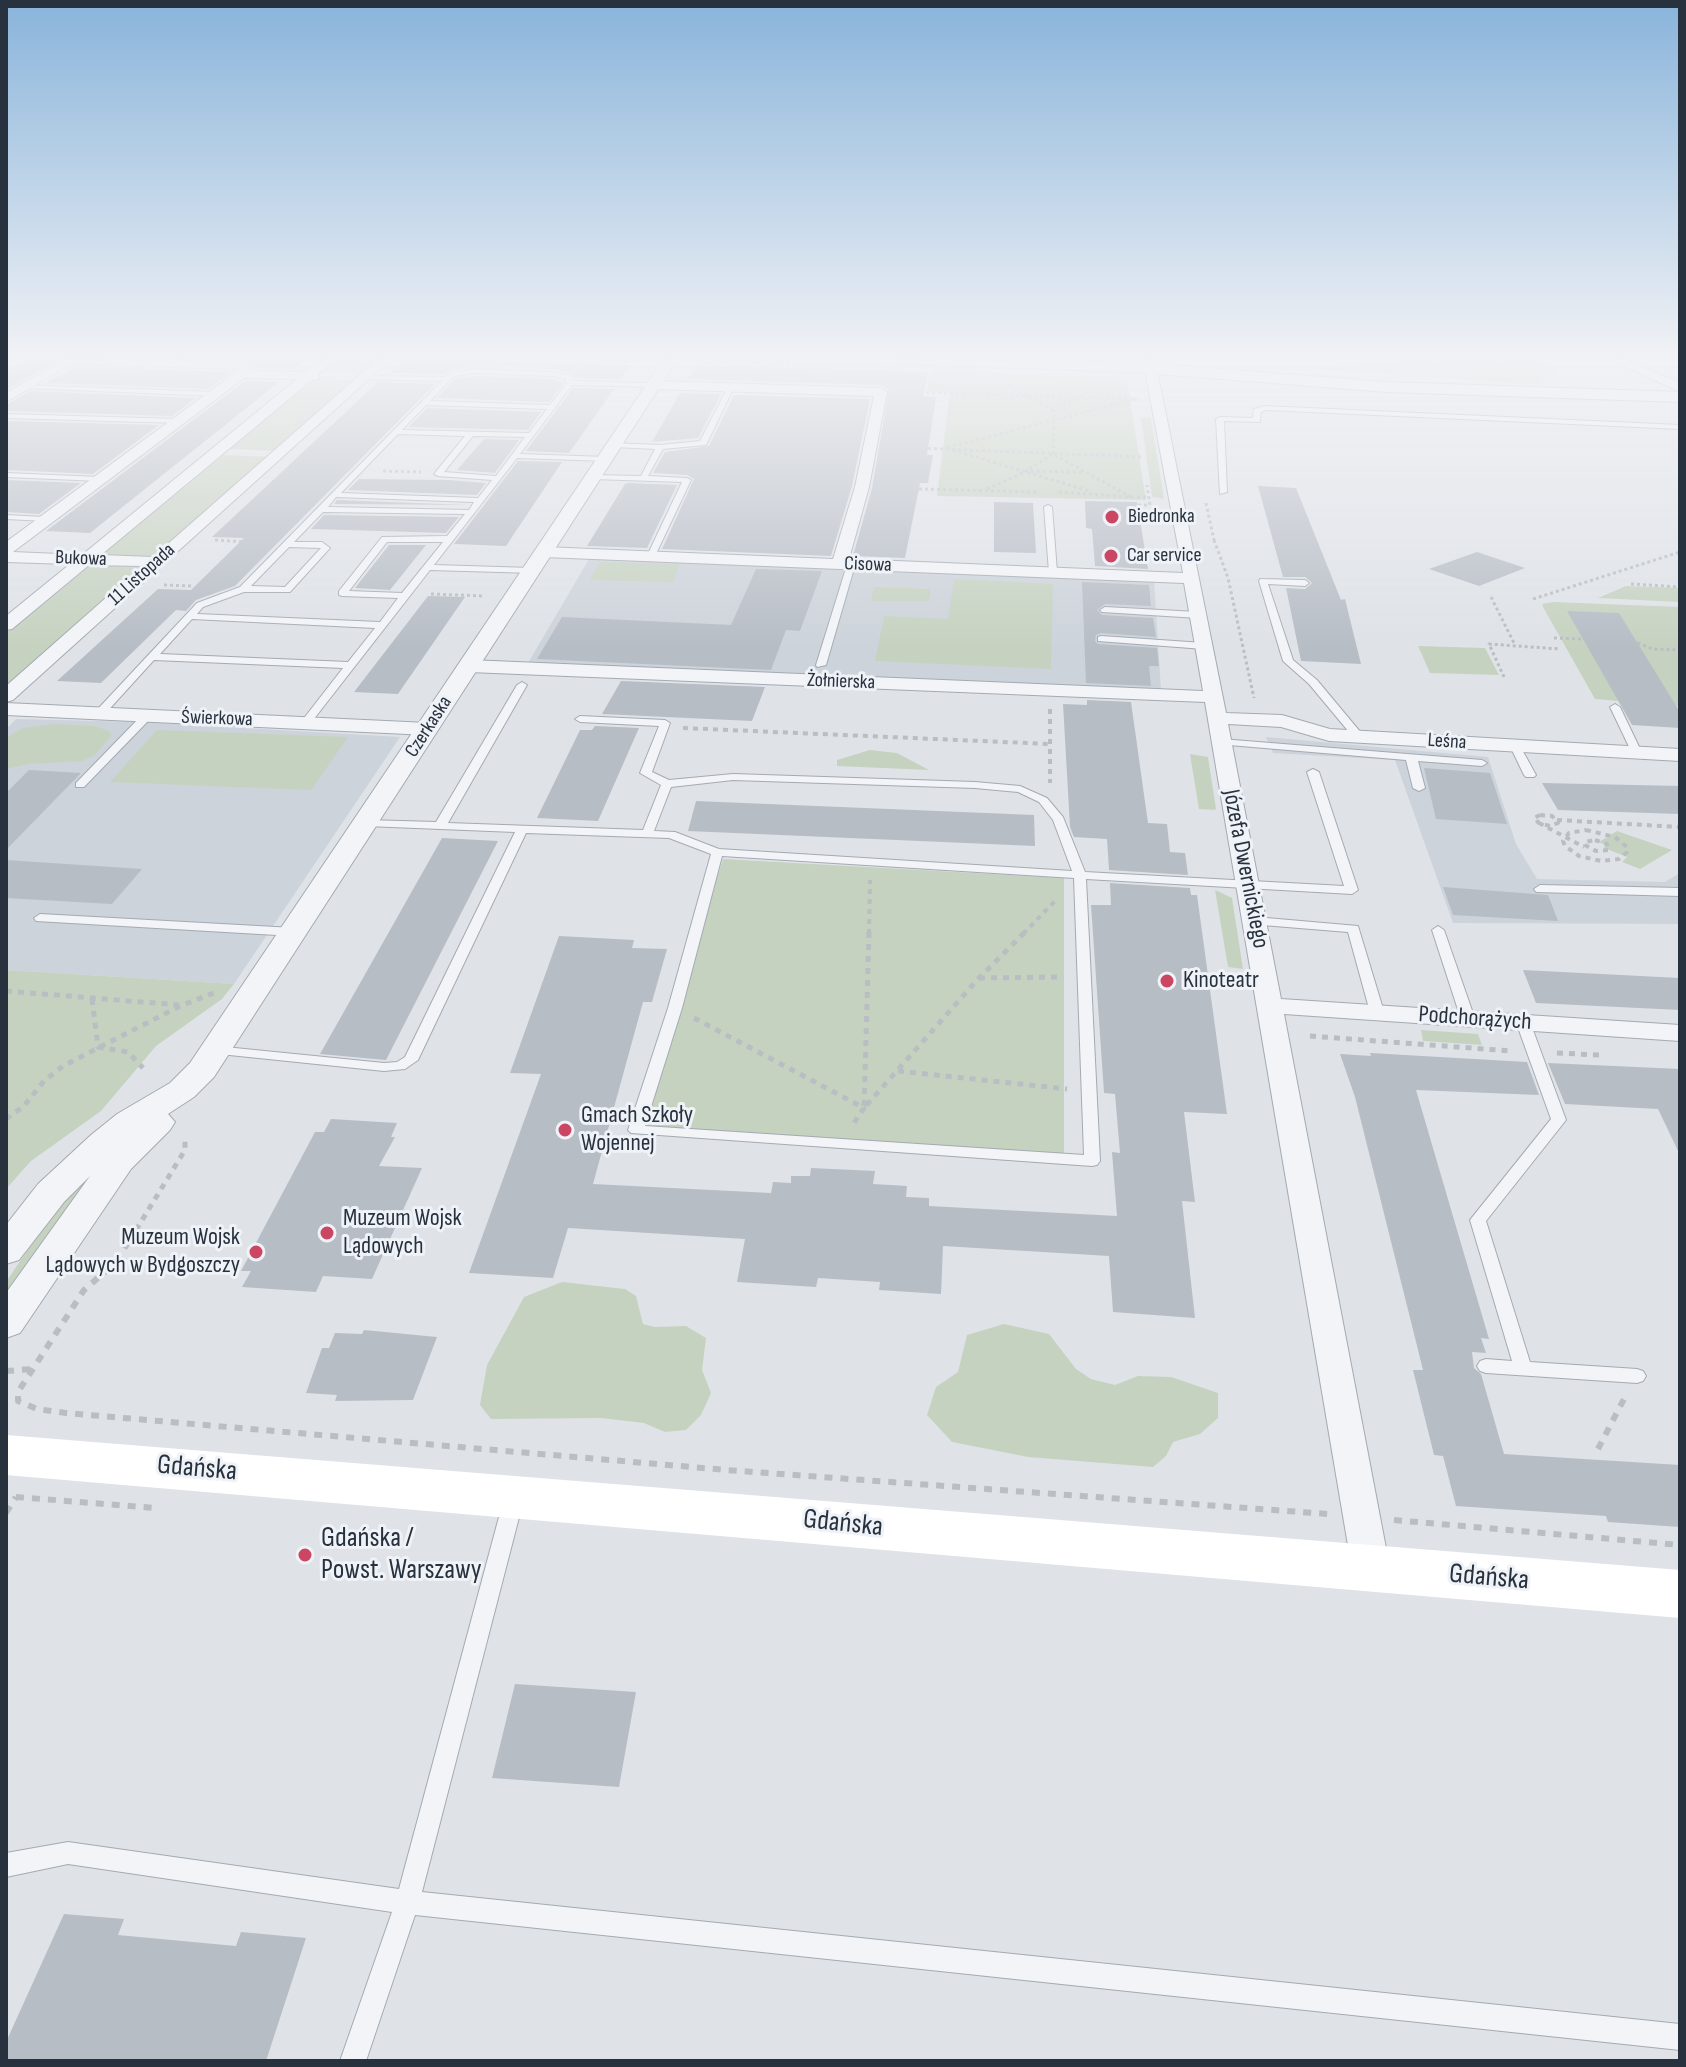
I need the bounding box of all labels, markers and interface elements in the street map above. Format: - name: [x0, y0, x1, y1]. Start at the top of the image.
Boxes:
- place label: Biedronka: [1128, 505, 1195, 529]
- marker: Biedronka: [1103, 508, 1121, 526]
- street label: 11 Listopada: [104, 539, 180, 611]
- place label: Car service: [1127, 544, 1202, 568]
- street label: Bukowa: [55, 546, 107, 572]
- marker: Car service: [1102, 547, 1120, 565]
- street label: Cisowa: [844, 552, 892, 578]
- street label: Żołnierska: [807, 669, 875, 695]
- street label: Czerkaska: [400, 692, 458, 762]
- street label: Świerkowa: [181, 706, 253, 732]
- street label: Leśna: [1427, 729, 1467, 755]
- street label: Józefa Dwernickiego: [1215, 787, 1275, 951]
- place label: Kinoteatr: [1183, 967, 1259, 995]
- marker: Kinoteatr: [1158, 972, 1176, 990]
- street label: Podchorążych: [1417, 1001, 1533, 1037]
- place label: Gmach Szkoły Wojennej: [581, 1102, 693, 1158]
- marker: Gmach Szkoły Wojennej: [556, 1121, 574, 1139]
- place label: Muzeum Wojsk Lądowych: [343, 1205, 462, 1261]
- place label: Muzeum Wojsk Lądowych w Bydgoszczy: [45, 1224, 240, 1280]
- marker: Muzeum Wojsk Lądowych: [318, 1224, 336, 1242]
- marker: Muzeum Wojsk Lądowych w Bydgoszczy: [247, 1243, 265, 1261]
- street label: Gdańska: [156, 1449, 238, 1489]
- street label: Gdańska: [801, 1503, 885, 1545]
- place label: Gdańska / Powst. Warszawy: [321, 1522, 481, 1588]
- marker: Gdańska / Powst. Warszawy: [296, 1546, 314, 1564]
- street label: Gdańska: [1448, 1558, 1530, 1598]

